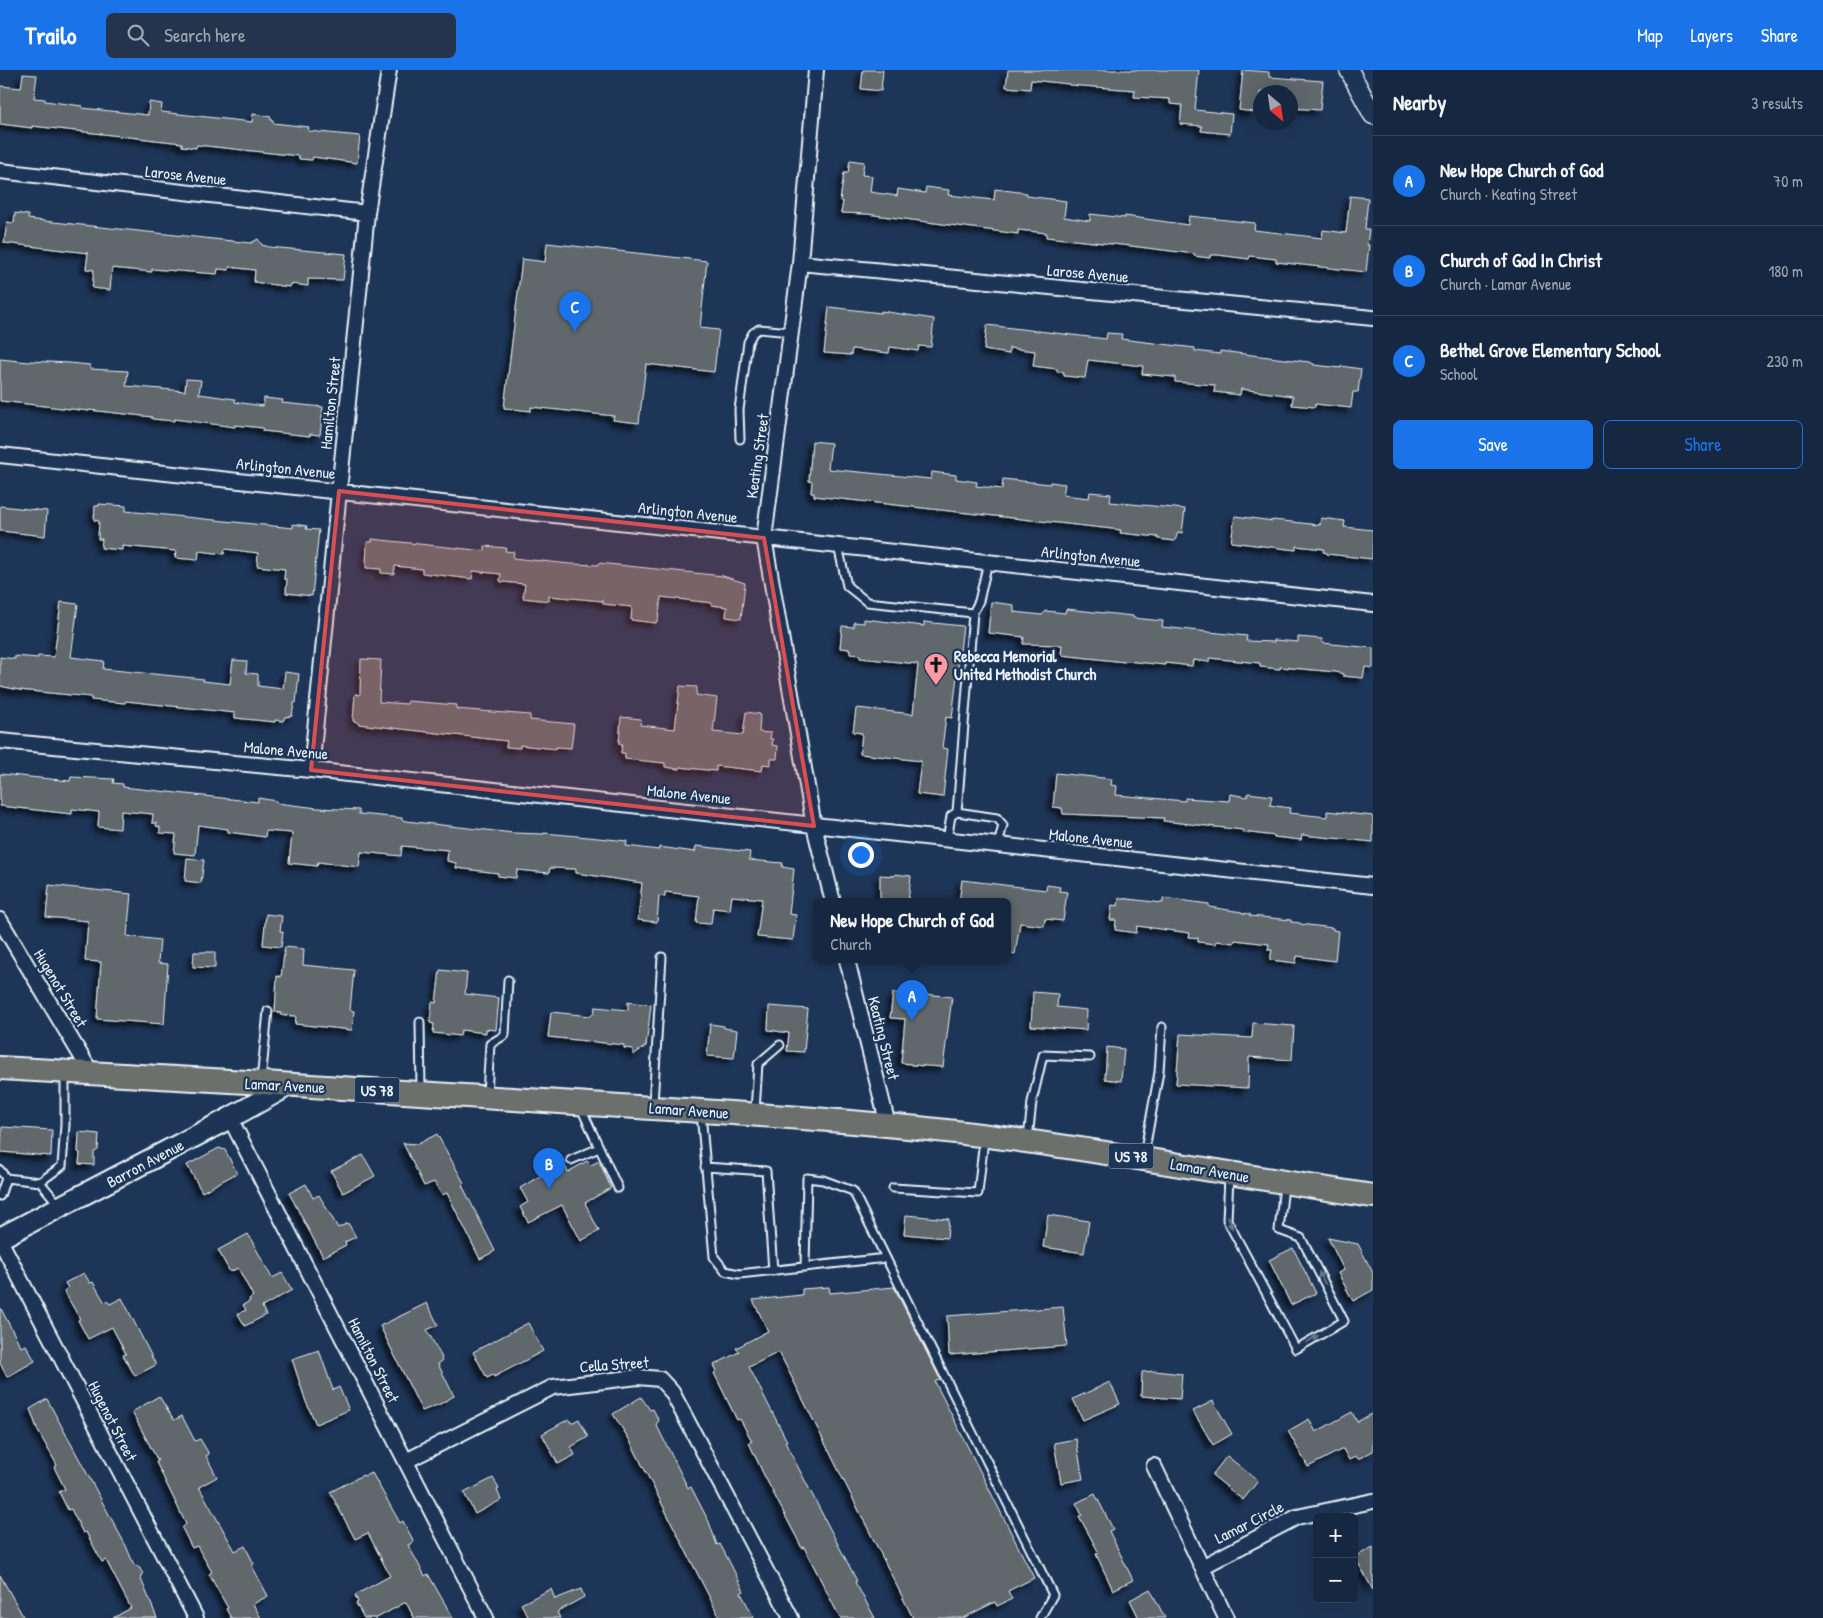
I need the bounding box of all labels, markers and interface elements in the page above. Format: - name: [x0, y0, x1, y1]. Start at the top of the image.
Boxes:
- search box: [106, 13, 456, 58]
- text: Trailo: [25, 19, 76, 51]
- icon: search: [124, 21, 152, 49]
- text: Search here: [164, 22, 246, 48]
- text: Map: [1637, 23, 1663, 48]
- text: Layers: [1691, 23, 1733, 48]
- text: Share: [1761, 23, 1798, 48]
- north arrow: [1253, 85, 1298, 130]
- text: Nearby: [1393, 88, 1446, 117]
- text: 3 results: [1751, 92, 1803, 114]
- text: New Hope Church of God: [1440, 157, 1604, 183]
- street label: Larose Avenue: [144, 160, 228, 190]
- text: A: [1405, 170, 1413, 192]
- text: 70 m: [1773, 170, 1803, 192]
- text: Church · Keating Street: [1440, 183, 1577, 205]
- text: Church of God In Christ: [1440, 247, 1602, 273]
- street label: Larose Avenue: [1046, 258, 1130, 288]
- text: B: [1405, 260, 1413, 282]
- text: 180 m: [1769, 260, 1803, 282]
- text: Church · Lamar Avenue: [1440, 273, 1571, 295]
- pin: C: [559, 291, 591, 332]
- text: Bethel Grove Elementary School: [1440, 337, 1661, 363]
- text: C: [1405, 350, 1413, 372]
- text: 230 m: [1767, 350, 1803, 372]
- street label: Hamilton Street: [314, 355, 346, 450]
- text: School: [1440, 363, 1477, 385]
- street label: Keating Street: [740, 412, 774, 500]
- button: Save: [1393, 420, 1593, 469]
- button: Share: [1603, 420, 1803, 469]
- street label: Arlington Avenue: [235, 452, 337, 484]
- street label: Arlington Avenue: [637, 496, 739, 528]
- street label: Arlington Avenue: [1040, 540, 1142, 572]
- place label: Rebecca Memorial United Methodist Church: [954, 645, 1096, 685]
- church icon: Rebecca Memorial United Methodist Church: [923, 652, 949, 686]
- street label: Malone Avenue: [243, 735, 330, 765]
- street label: Malone Avenue: [646, 779, 733, 809]
- street label: Malone Avenue: [1048, 823, 1135, 853]
- your location: [848, 842, 874, 868]
- popup: [813, 898, 1011, 963]
- text: New Hope Church of God: [830, 907, 994, 933]
- text: Church: [830, 933, 871, 955]
- street label: Hugenot Street: [29, 945, 93, 1032]
- pin: A: [896, 980, 928, 1021]
- street label: Keating Street: [863, 994, 905, 1083]
- street label: Lamar Avenue: [245, 1072, 326, 1098]
- road number: US 78: [354, 1078, 400, 1102]
- street label: Lamar Avenue: [648, 1096, 730, 1124]
- street label: Barron Avenue: [102, 1133, 188, 1193]
- road number: US 78: [1108, 1144, 1154, 1168]
- pin: B: [533, 1148, 565, 1189]
- street label: Lamar Avenue: [1169, 1152, 1252, 1188]
- one-way arrow: [1226, 1215, 1234, 1230]
- one-way arrow: [1318, 1270, 1326, 1285]
- street label: Hamilton Street: [343, 1314, 405, 1407]
- one-way arrow: [1306, 1335, 1319, 1344]
- street label: Cella Street: [579, 1351, 650, 1377]
- street label: Hugenot Street: [83, 1377, 143, 1465]
- street label: Lamar Circle: [1211, 1495, 1288, 1549]
- map controls: [1313, 1513, 1358, 1603]
- button: +: [1313, 1513, 1358, 1558]
- button: −: [1313, 1558, 1358, 1603]

